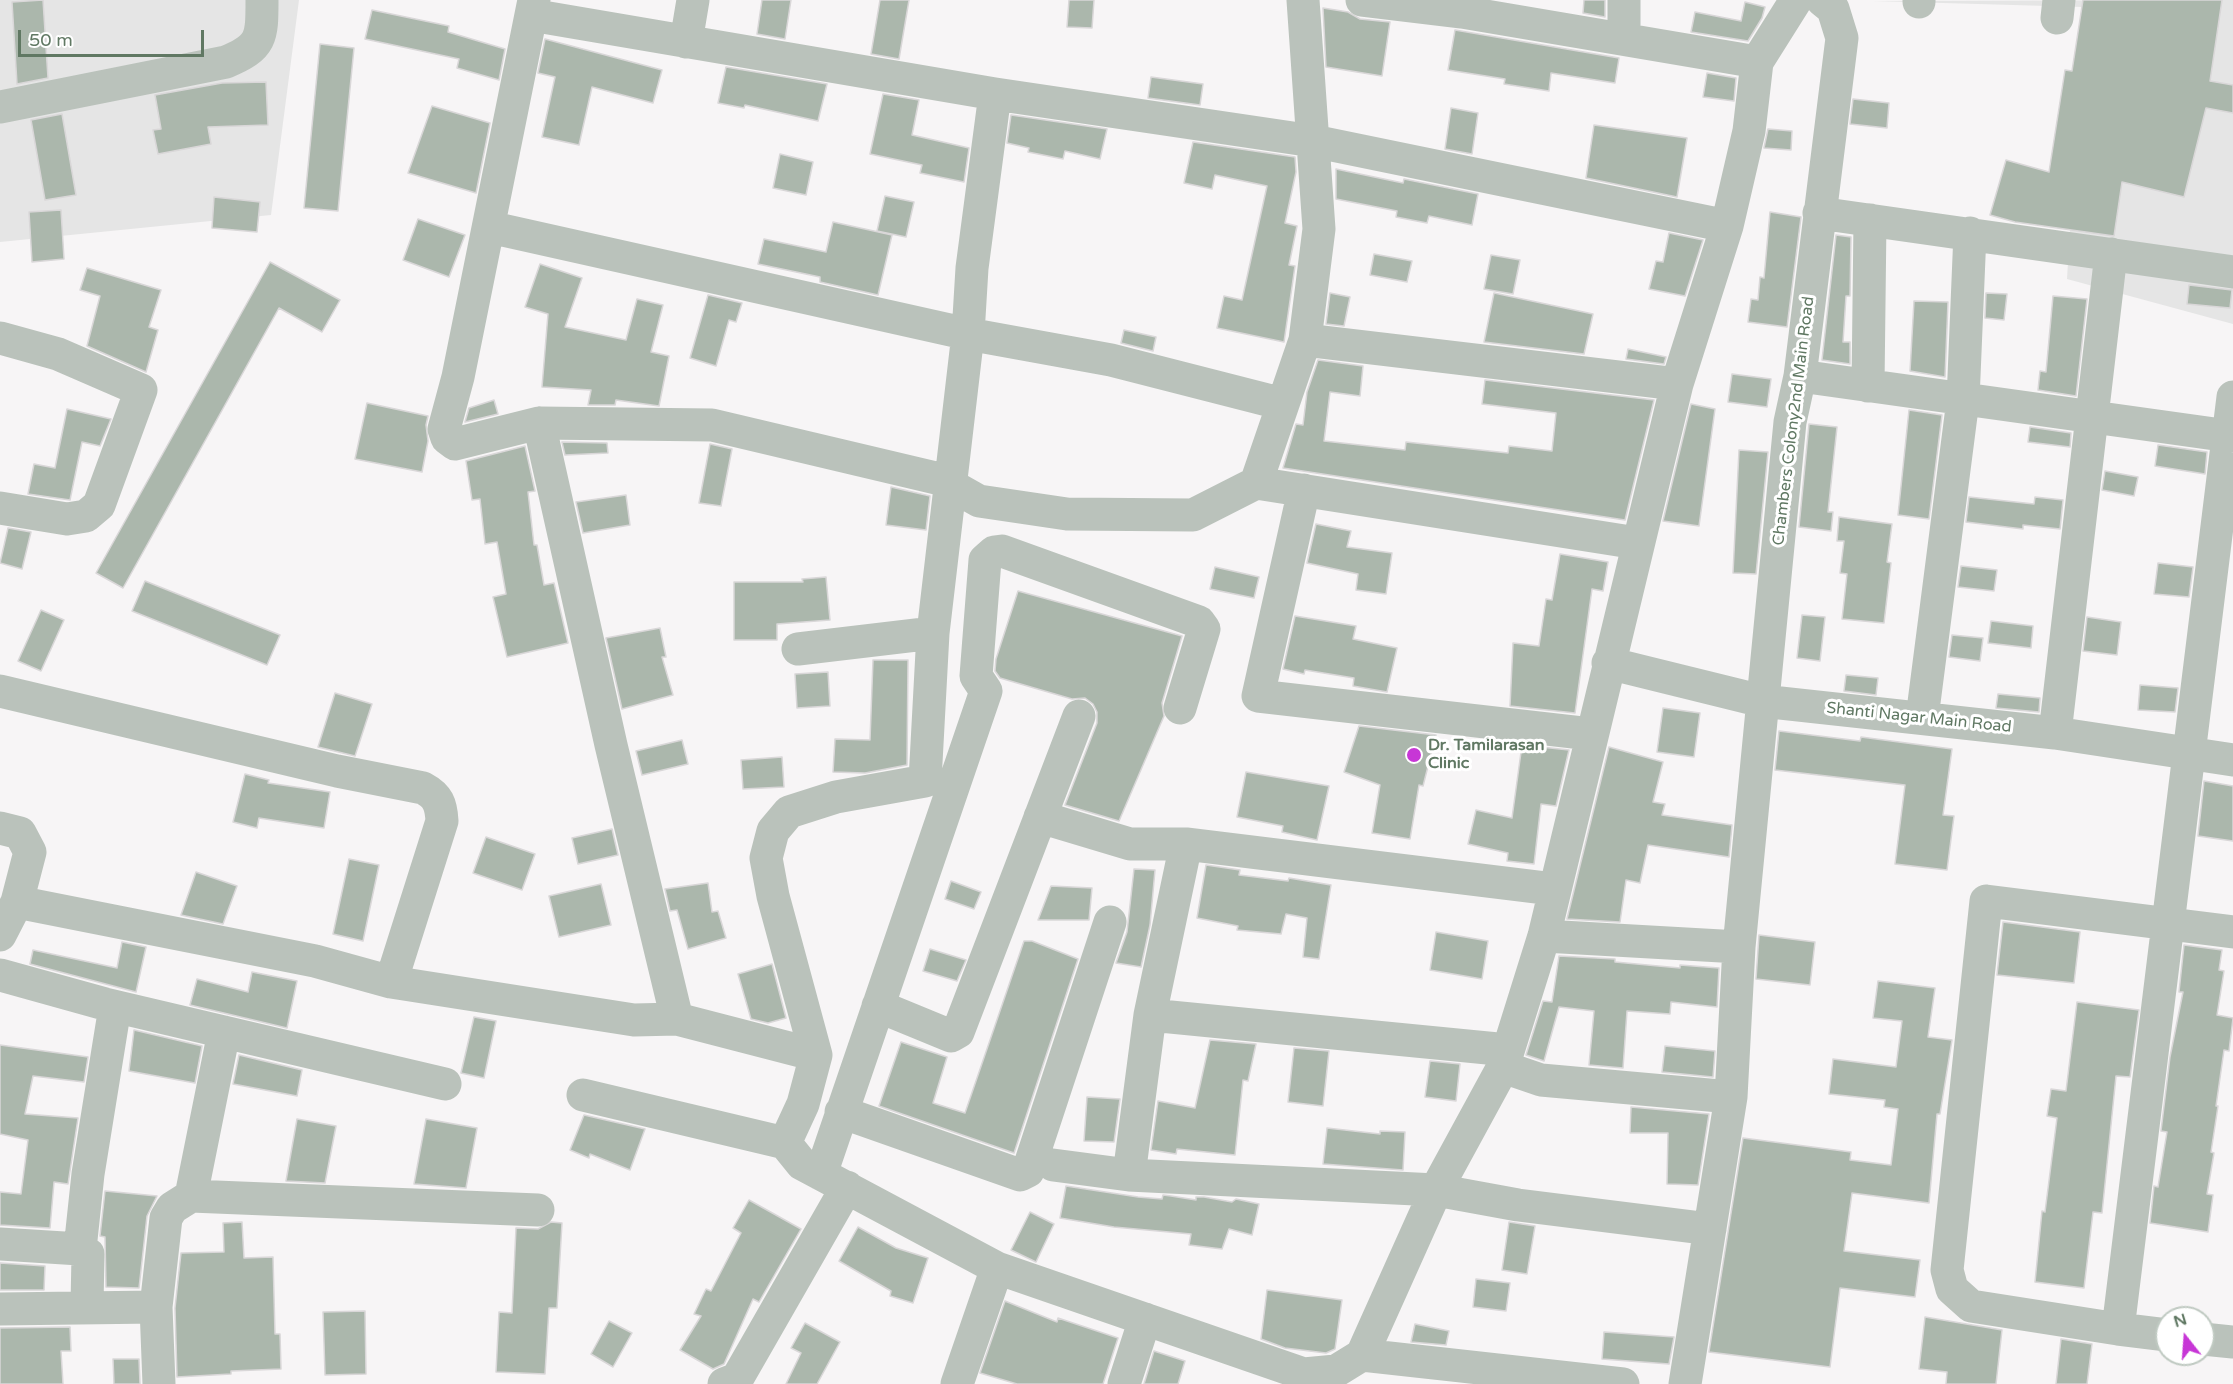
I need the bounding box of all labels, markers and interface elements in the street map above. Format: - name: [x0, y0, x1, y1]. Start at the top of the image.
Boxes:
- scale bar: [21, 18, 207, 56]
- text: 50 m: [29, 29, 73, 51]
- street label: Chambers Colony2nd Main Road: [1769, 295, 1819, 547]
- street label: Shanti Nagar Main Road: [1825, 699, 2013, 737]
- place label: Dr. Tamilarasan Clinic: [1428, 736, 1544, 774]
- marker: Dr. Tamilarasan Clinic: [1405, 746, 1423, 764]
- north arrow: [2155, 1306, 2215, 1366]
- text: N: [2171, 1309, 2189, 1332]

